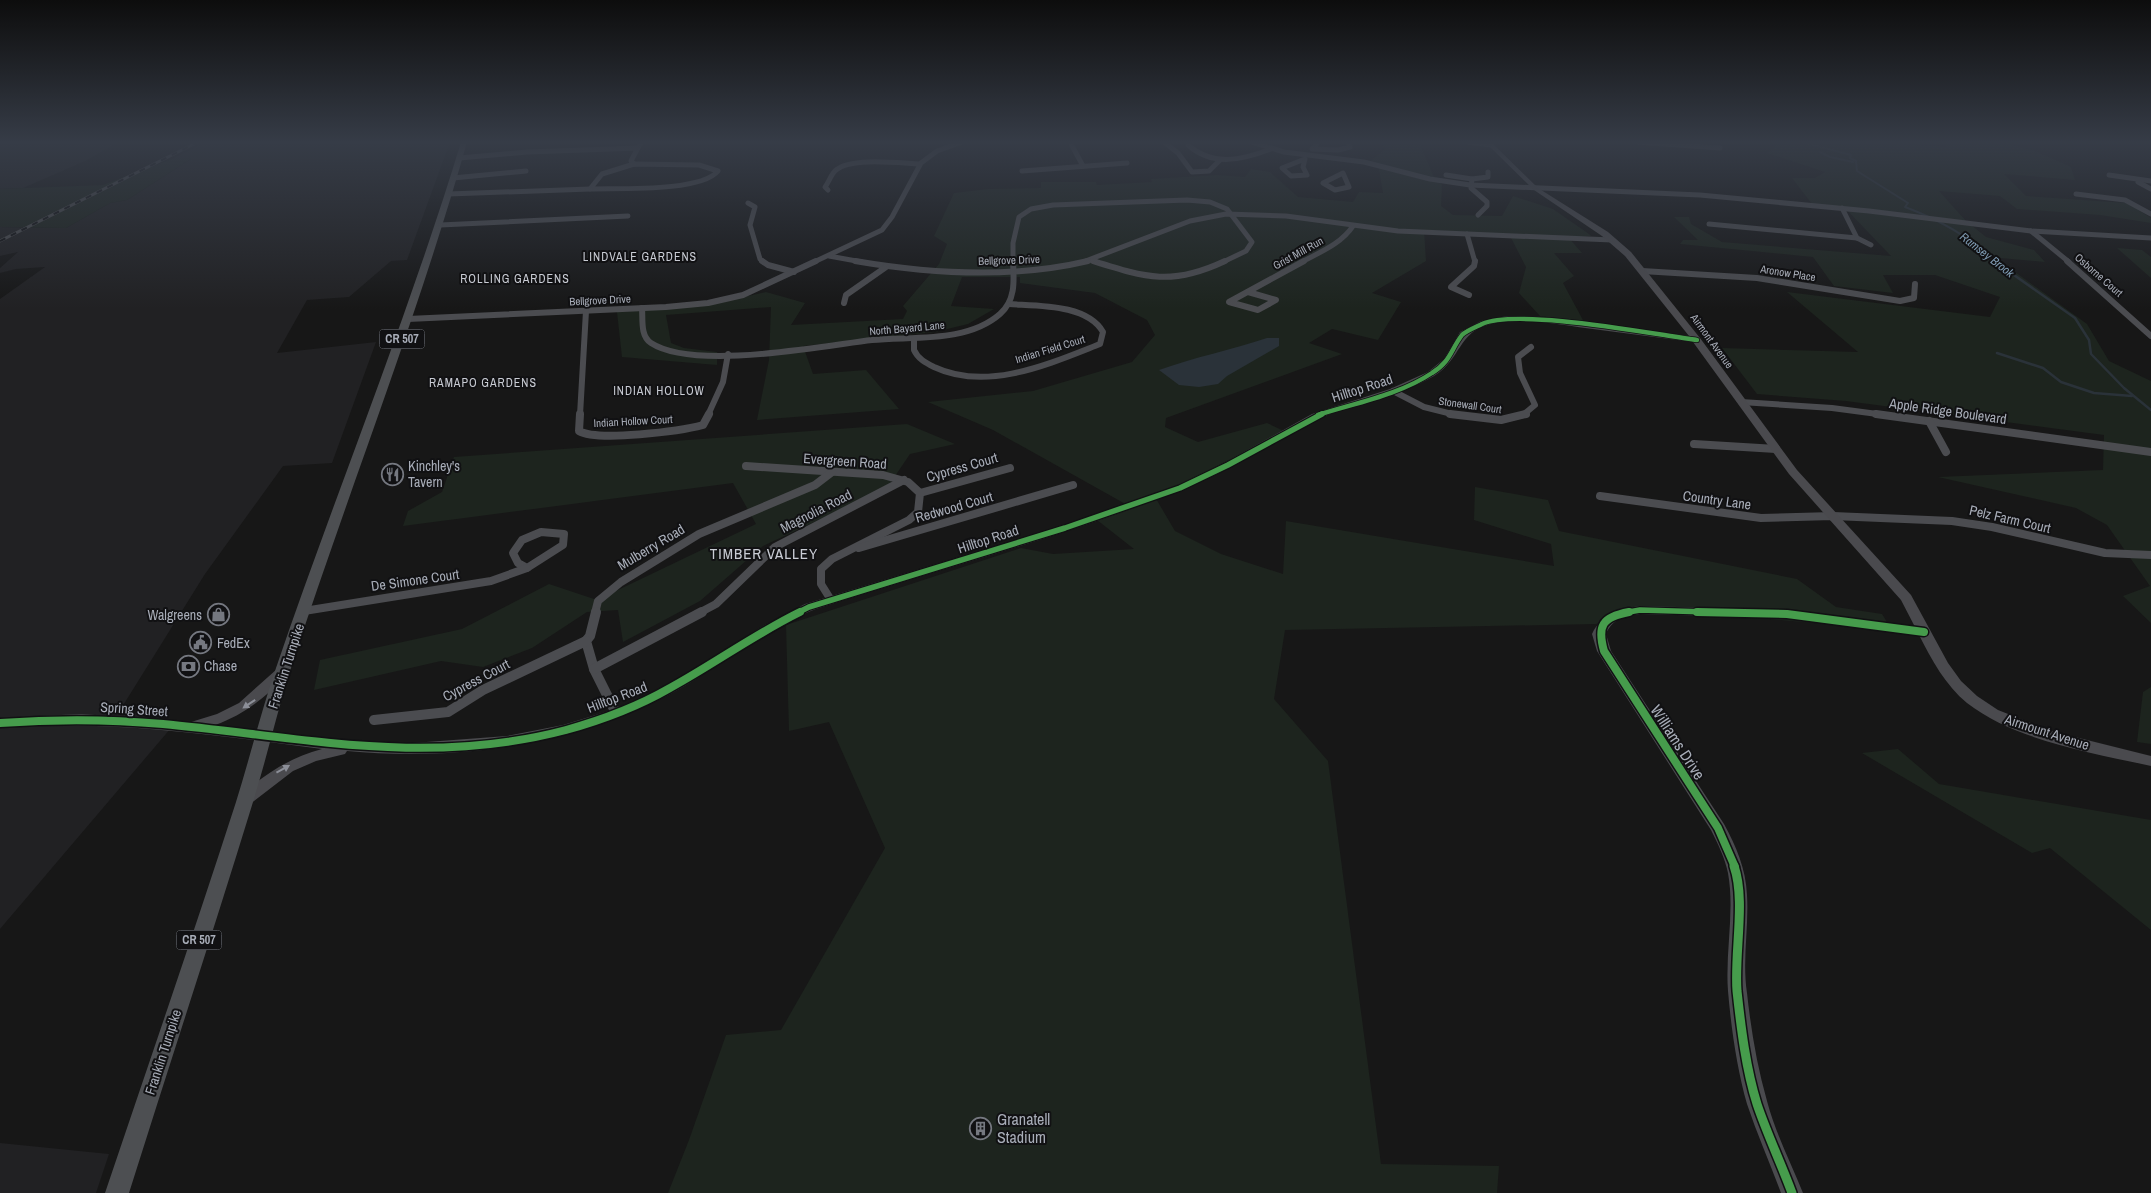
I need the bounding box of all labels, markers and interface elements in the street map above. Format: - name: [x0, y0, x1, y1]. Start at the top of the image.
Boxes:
- water label: Ramsey Brook: [1957, 229, 2018, 282]
- street label: Grist Mill Run: [1270, 234, 1326, 272]
- district label: LINDVALE GARDENS: [583, 249, 697, 265]
- street label: Osborne Court: [2072, 250, 2126, 300]
- street label: Bellgrove Drive: [978, 252, 1040, 268]
- street label: Aronow Place: [1758, 262, 1817, 284]
- district label: ROLLING GARDENS: [460, 271, 570, 287]
- street label: Bellgrove Drive: [569, 291, 631, 309]
- street label: Airmont Avenue: [1687, 310, 1736, 371]
- street label: North Bayard Lane: [869, 318, 945, 338]
- road number: CR 507: [380, 329, 424, 348]
- street label: Indian Field Court: [1013, 332, 1087, 366]
- street label: Hilltop Road: [1329, 370, 1395, 406]
- district label: RAMAPO GARDENS: [429, 375, 537, 391]
- district label: INDIAN HOLLOW: [613, 383, 705, 399]
- street label: Stonewall Court: [1437, 394, 1503, 416]
- street label: Apple Ridge Boulevard: [1887, 394, 2008, 428]
- street label: Indian Hollow Court: [593, 412, 673, 430]
- street label: Cypress Court: [924, 448, 1000, 486]
- street label: Evergreen Road: [803, 449, 887, 473]
- place label: Kinchley's Tavern: [408, 457, 460, 491]
- restaurant icon: Kinchley's Tavern: [380, 462, 404, 486]
- street label: Magnolia Road: [777, 485, 855, 537]
- street label: Country Lane: [1682, 486, 1752, 514]
- street label: Redwood Court: [913, 487, 995, 527]
- street label: Pelz Farm Court: [1968, 501, 2052, 537]
- street label: Mulberry Road: [614, 520, 688, 574]
- street label: Hilltop Road: [955, 521, 1021, 557]
- district label: TIMBER VALLEY: [710, 543, 818, 564]
- street label: De Simone Court: [370, 565, 460, 595]
- shop icon: Walgreens: [206, 603, 230, 627]
- place label: Walgreens: [148, 606, 202, 624]
- street label: Franklin Turnpike: [264, 621, 308, 711]
- public building icon: FedEx: [189, 631, 213, 655]
- place label: FedEx: [217, 634, 250, 652]
- bank icon: Chase: [176, 654, 200, 678]
- street label: Cypress Court: [439, 655, 513, 705]
- place label: Chase: [204, 657, 237, 675]
- street label: Hilltop Road: [584, 677, 650, 717]
- street label: Spring Street: [100, 698, 168, 720]
- one-way arrow: [242, 699, 256, 709]
- street label: Williams Drive: [1646, 700, 1710, 784]
- street label: Airmount Avenue: [2001, 710, 2092, 754]
- one-way arrow: [276, 765, 289, 774]
- road number: CR 507: [176, 930, 222, 950]
- street label: Franklin Turnpike: [141, 1007, 185, 1097]
- place label: Granatell Stadium: [997, 1108, 1050, 1148]
- building icon: Granatell Stadium: [969, 1116, 993, 1140]

